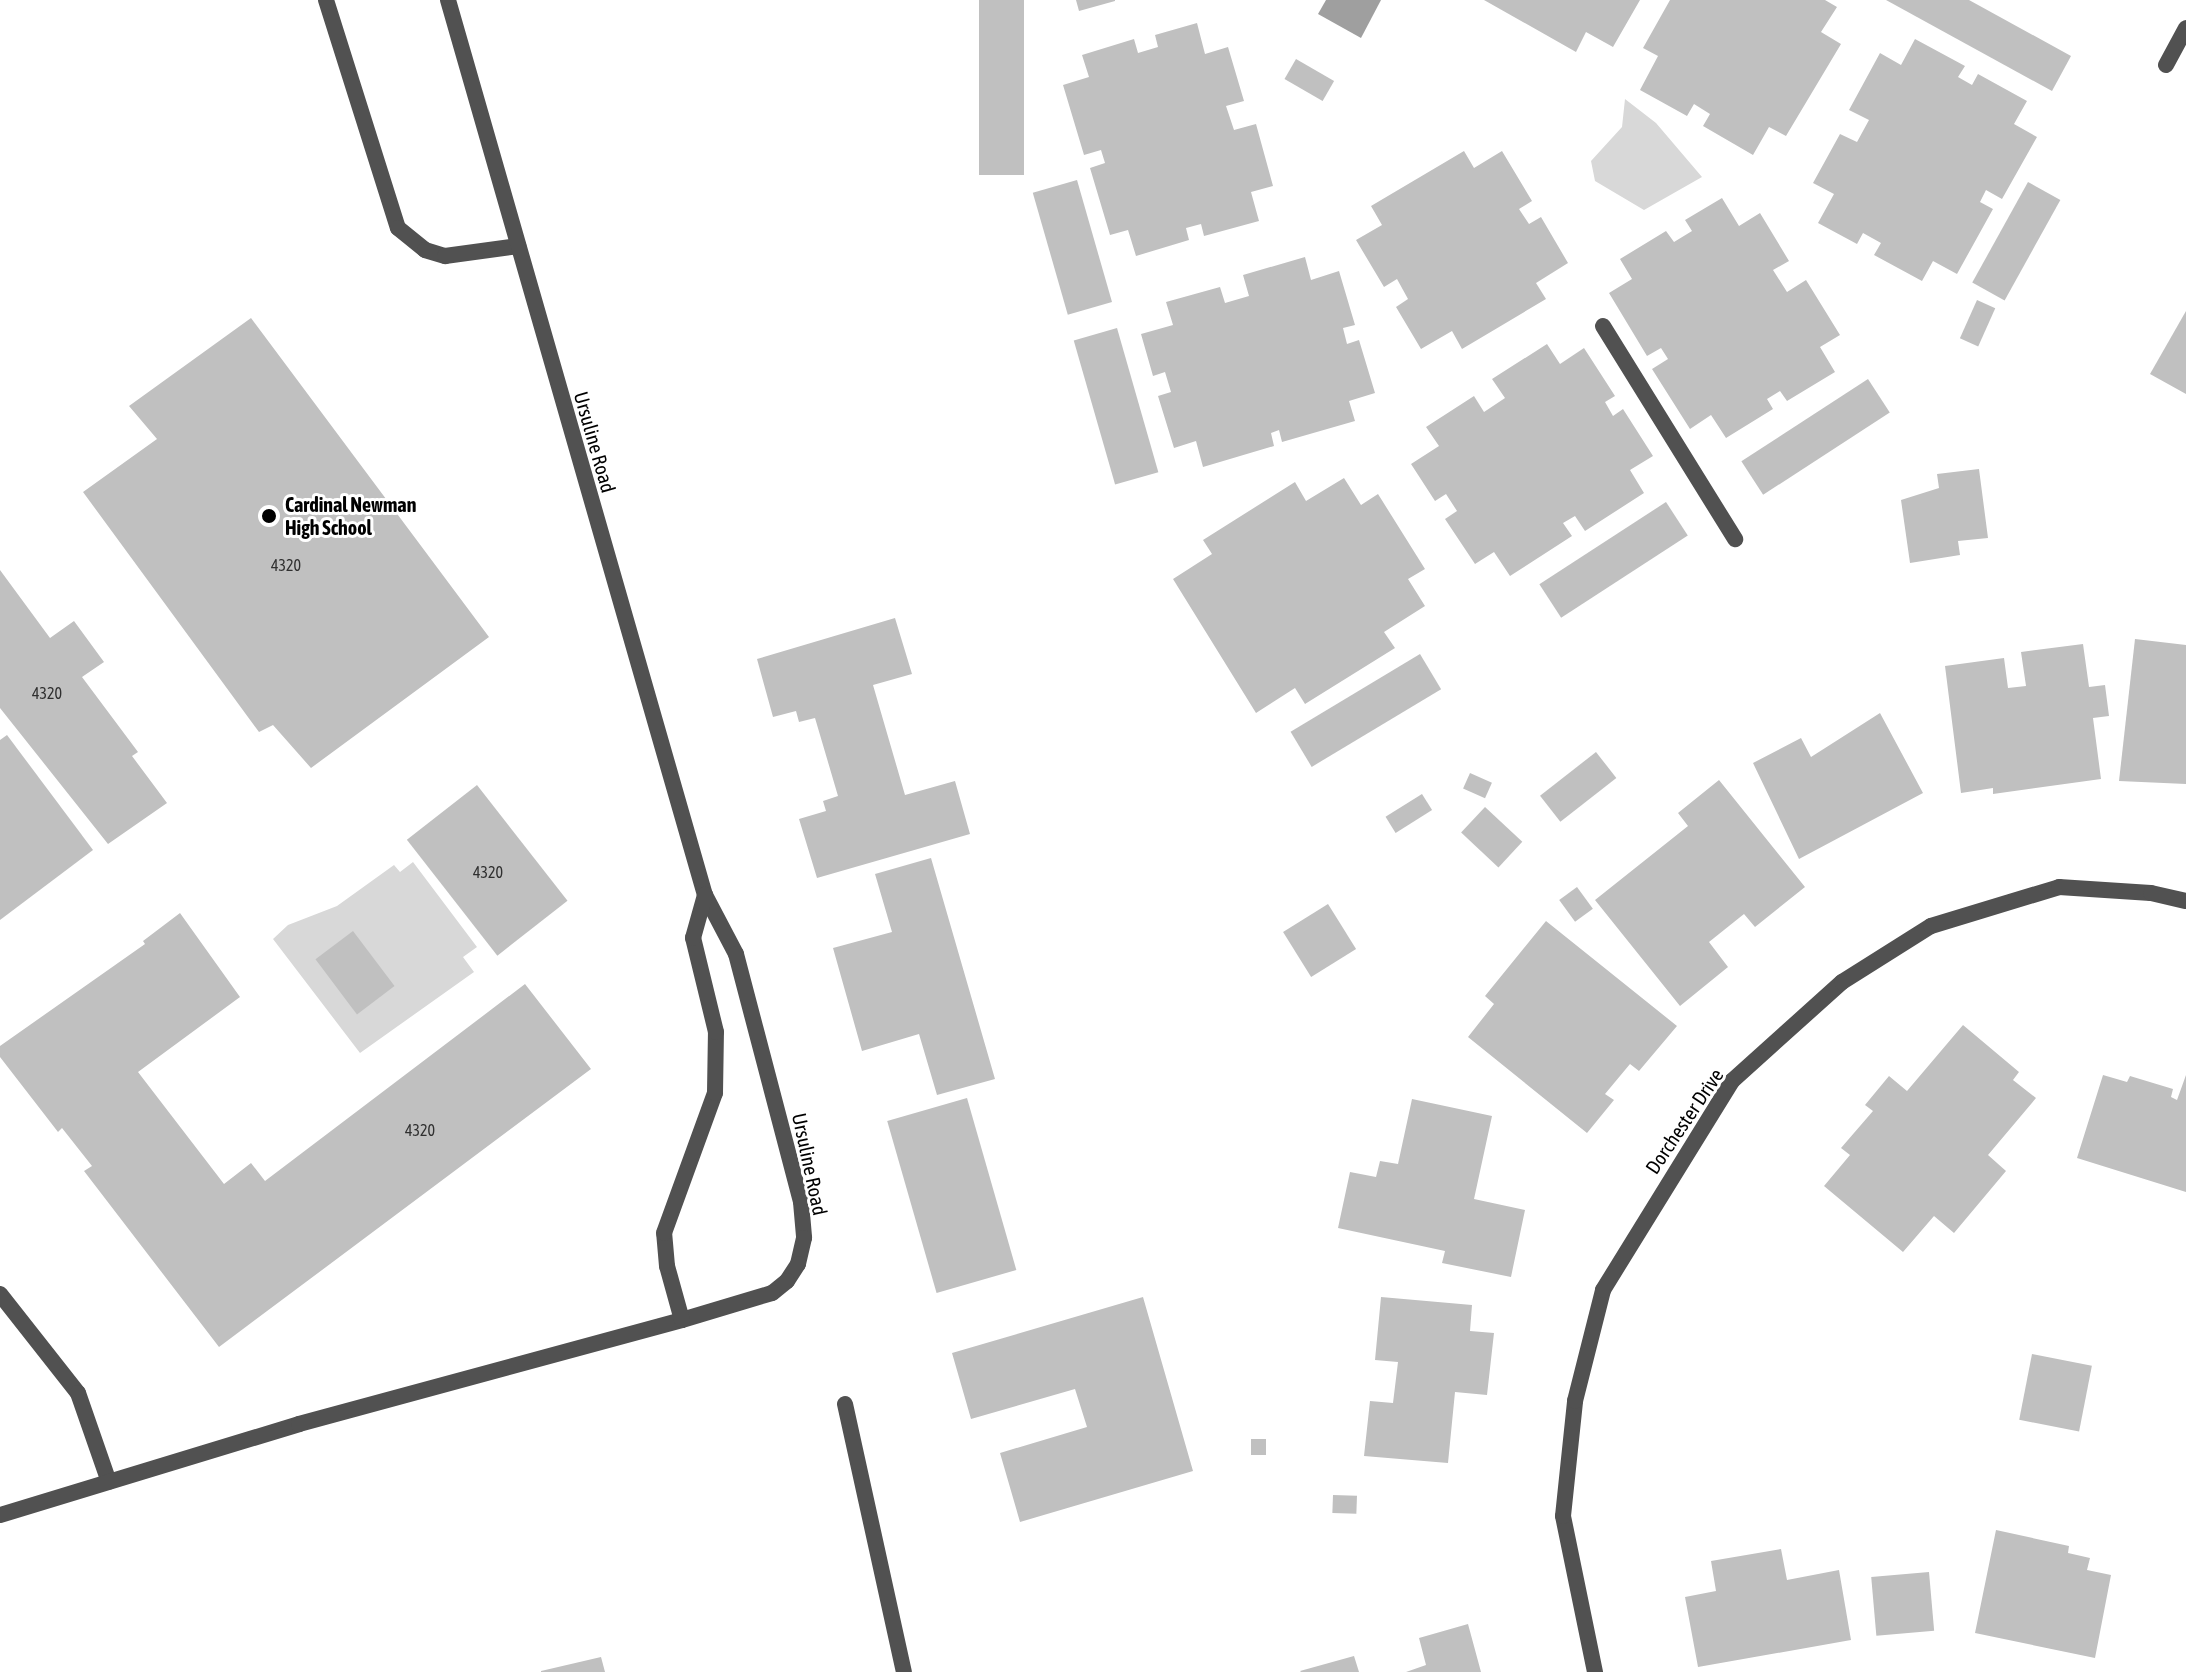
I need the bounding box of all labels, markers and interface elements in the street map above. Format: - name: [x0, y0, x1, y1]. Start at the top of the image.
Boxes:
- street label: Ursuline Road: [569, 389, 621, 495]
- place label: Cardinal Newman High School: [285, 492, 416, 539]
- marker: Cardinal Newman High School: [260, 507, 278, 525]
- house number: 4320: [271, 555, 301, 575]
- house number: 4320: [32, 683, 62, 703]
- house number: 4320: [473, 862, 503, 882]
- street label: Dorchester Drive: [1640, 1064, 1728, 1178]
- street label: Ursuline Road: [787, 1111, 833, 1217]
- house number: 4320: [405, 1120, 435, 1140]

